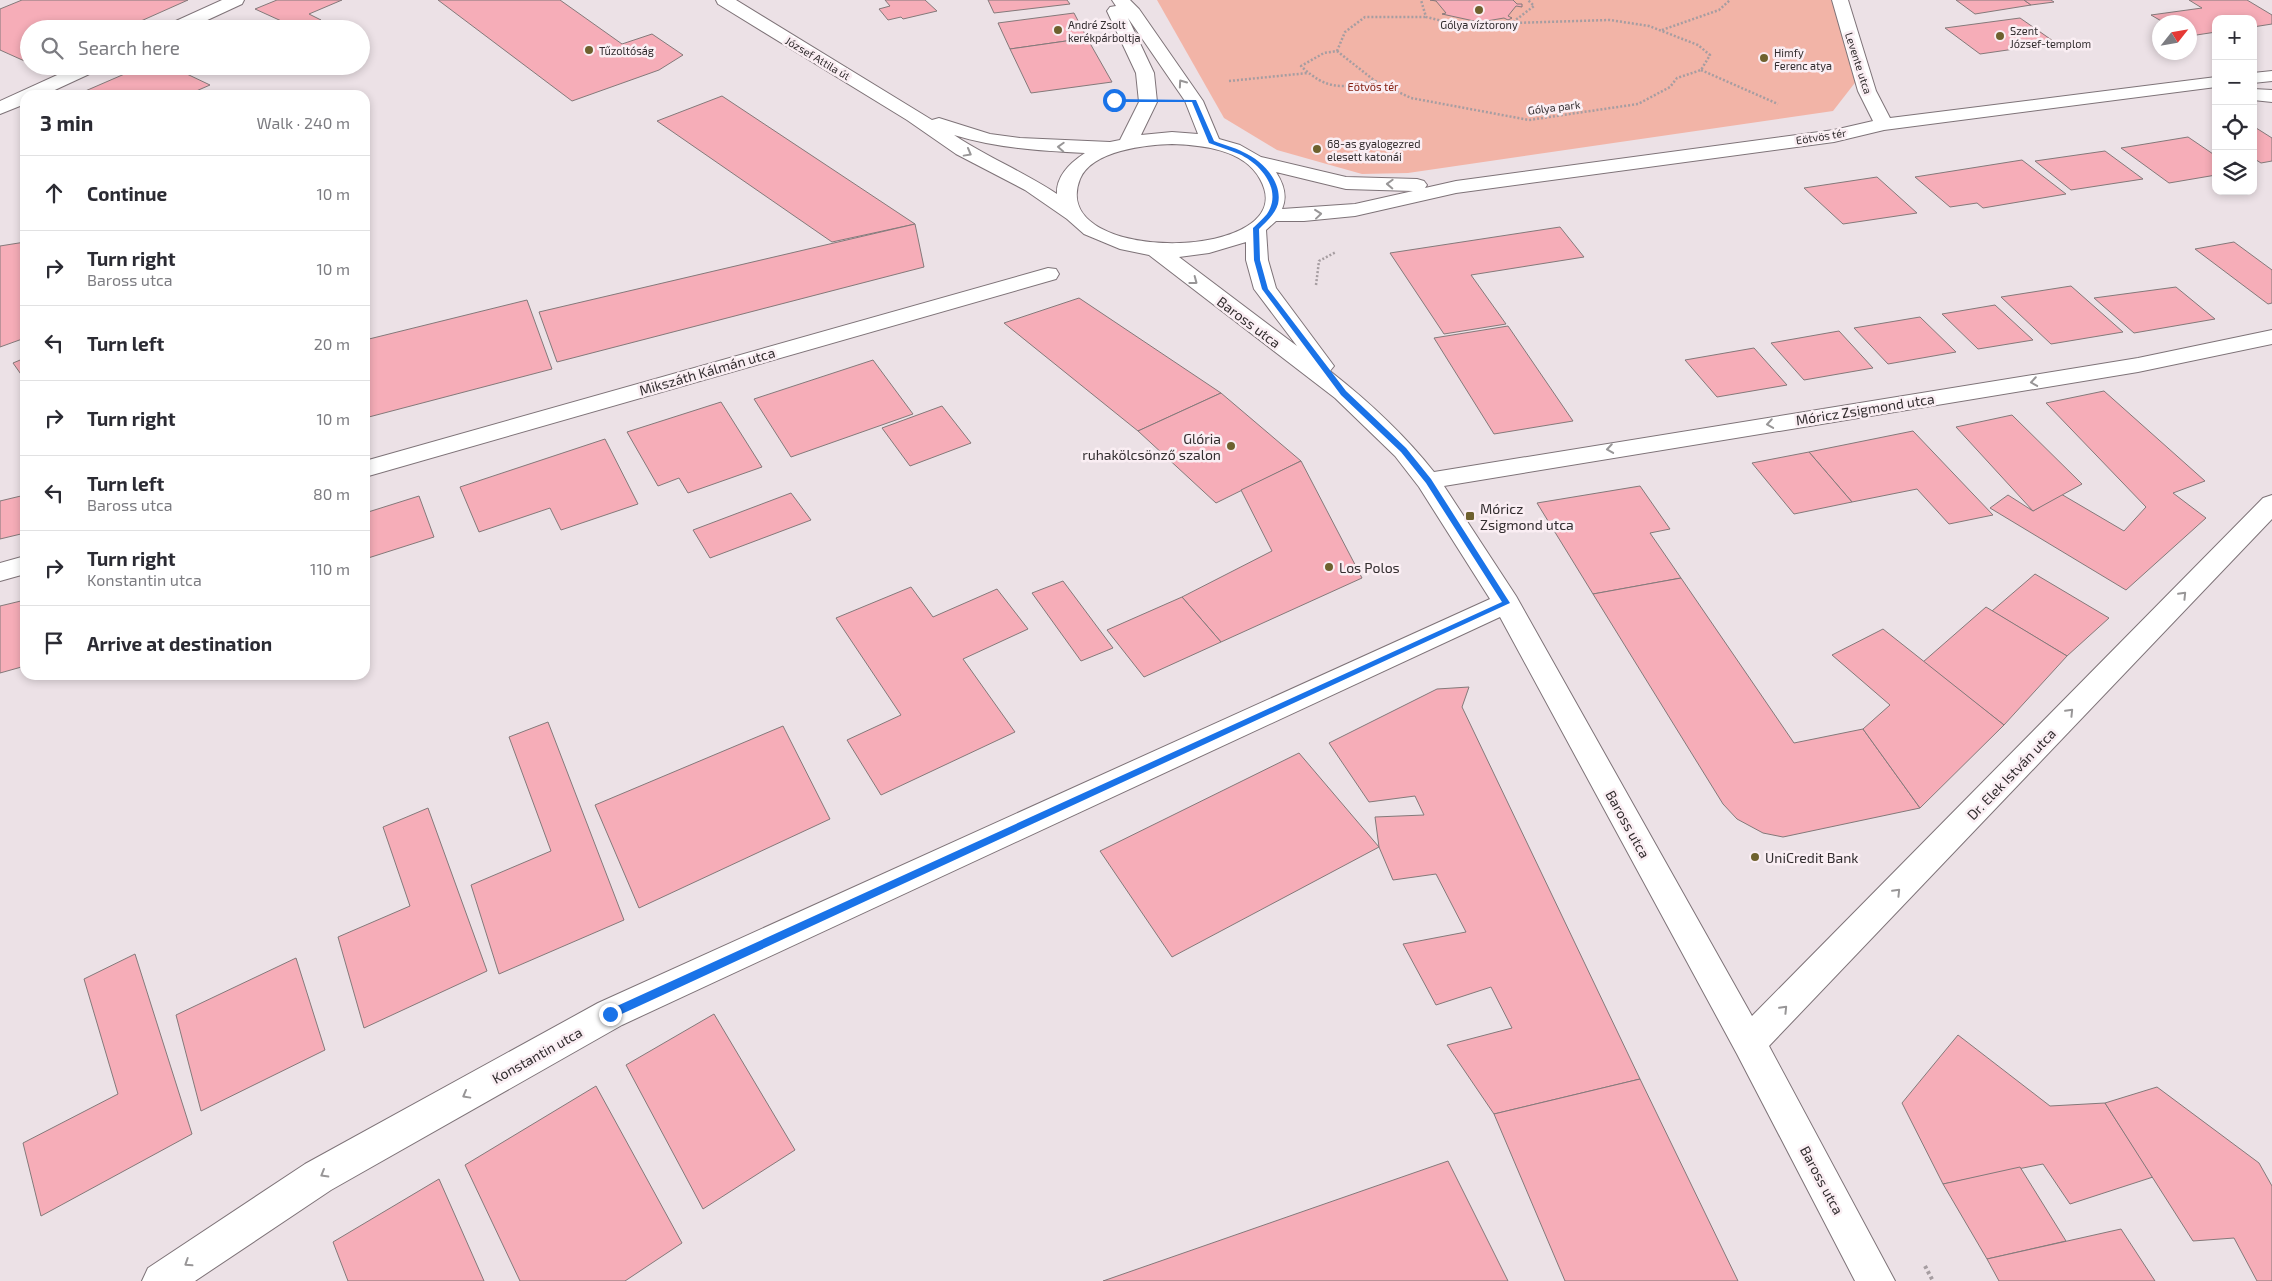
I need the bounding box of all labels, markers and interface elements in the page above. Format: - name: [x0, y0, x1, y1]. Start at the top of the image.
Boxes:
- marker: Gólya víztorony: [1473, 4, 1485, 16]
- north arrow: [2152, 15, 2197, 60]
- map controls: [2212, 15, 2257, 195]
- button: +: [2212, 15, 2257, 60]
- place label: André Zsolt kerékpárboltja: [1068, 18, 1141, 45]
- place label: Gólya víztorony: [1440, 18, 1518, 31]
- search box: [20, 20, 370, 75]
- marker: André Zsolt kerékpárboltja: [1052, 24, 1064, 36]
- place label: Szent József-templom: [2010, 24, 2091, 50]
- marker: Szent József-templom: [1994, 30, 2006, 42]
- street label: Levente utca: [1843, 31, 1875, 95]
- icon: search: [38, 34, 66, 62]
- street label: József Attila út: [783, 34, 853, 82]
- text: Search here: [78, 36, 180, 59]
- marker: Tűzoltóság: [583, 44, 595, 56]
- place label: Tűzoltóság: [599, 44, 654, 57]
- place label: Himfy Ferenc atya: [1774, 46, 1832, 72]
- marker: Himfy Ferenc atya: [1758, 52, 1770, 64]
- button: −: [2212, 60, 2257, 105]
- one-way arrow: [1179, 80, 1188, 89]
- park label: Eötvös tér: [1348, 80, 1399, 93]
- route start: [1103, 89, 1126, 112]
- street label: Gólya park: [1527, 97, 1581, 117]
- button: locate: [2212, 105, 2257, 150]
- text: 3 min: [40, 110, 93, 135]
- text: Walk · 240 m: [257, 113, 350, 132]
- street label: Eötvös tér: [1795, 126, 1848, 146]
- place label: 68-as gyalogezred elesett katonái: [1327, 137, 1421, 163]
- one-way arrow: [1057, 141, 1065, 152]
- marker: 68-as gyalogezred elesett katonái: [1311, 143, 1323, 155]
- one-way arrow: [963, 147, 972, 157]
- button: layers: [2212, 150, 2257, 195]
- icon: ahead: [40, 179, 68, 207]
- one-way arrow: [1386, 179, 1394, 190]
- text: Continue: [87, 182, 167, 205]
- text: 10 m: [316, 184, 350, 203]
- one-way arrow: [1315, 209, 1323, 220]
- text: Turn right: [87, 247, 175, 270]
- icon: right: [40, 254, 68, 282]
- text: 10 m: [316, 259, 350, 278]
- text: Baross utca: [87, 270, 173, 289]
- one-way arrow: [1188, 275, 1197, 283]
- street label: Baross utca: [1214, 293, 1284, 351]
- icon: left: [40, 329, 68, 357]
- text: Turn left: [87, 332, 164, 355]
- text: 20 m: [314, 334, 350, 353]
- street label: Mikszáth Kálmán utca: [637, 343, 777, 399]
- one-way arrow: [2030, 376, 2039, 386]
- street label: Móricz Zsigmond utca: [1794, 390, 1936, 428]
- icon: right: [40, 404, 68, 432]
- text: Turn right: [87, 407, 175, 430]
- text: 10 m: [316, 409, 350, 428]
- one-way arrow: [1766, 418, 1775, 428]
- place label: Glória ruhakölcsönző szalon: [1082, 430, 1221, 463]
- marker: Glória ruhakölcsönző szalon: [1225, 440, 1237, 452]
- one-way arrow: [1605, 444, 1614, 454]
- text: Turn left: [87, 472, 164, 495]
- icon: left: [40, 479, 68, 507]
- text: 80 m: [313, 484, 350, 503]
- text: Baross utca: [87, 495, 173, 514]
- place label: Móricz Zsigmond utca: [1480, 500, 1574, 533]
- marker: Móricz Zsigmond utca: [1464, 510, 1476, 522]
- text: Turn right: [87, 547, 175, 570]
- icon: right: [40, 554, 68, 582]
- text: 110 m: [310, 559, 350, 578]
- place label: Los Polos: [1339, 559, 1400, 576]
- marker: Los Polos: [1323, 561, 1335, 573]
- text: Konstantin utca: [87, 570, 202, 589]
- one-way arrow: [2177, 592, 2186, 601]
- icon: arrive: [40, 629, 68, 657]
- text: Arrive at destination: [87, 632, 272, 655]
- one-way arrow: [2064, 709, 2073, 718]
- street label: Dr. Elek István utca: [1963, 725, 2059, 823]
- street label: Baross utca: [1602, 787, 1654, 861]
- place label: UniCredit Bank: [1765, 849, 1858, 866]
- marker: UniCredit Bank: [1749, 851, 1761, 863]
- one-way arrow: [1891, 889, 1900, 898]
- route end: [599, 1003, 622, 1026]
- one-way arrow: [1778, 1006, 1787, 1015]
- street label: Konstantin utca: [489, 1023, 585, 1087]
- one-way arrow: [462, 1088, 471, 1098]
- street label: Baross utca: [1797, 1143, 1847, 1217]
- one-way arrow: [321, 1167, 330, 1177]
- one-way arrow: [185, 1257, 194, 1266]

